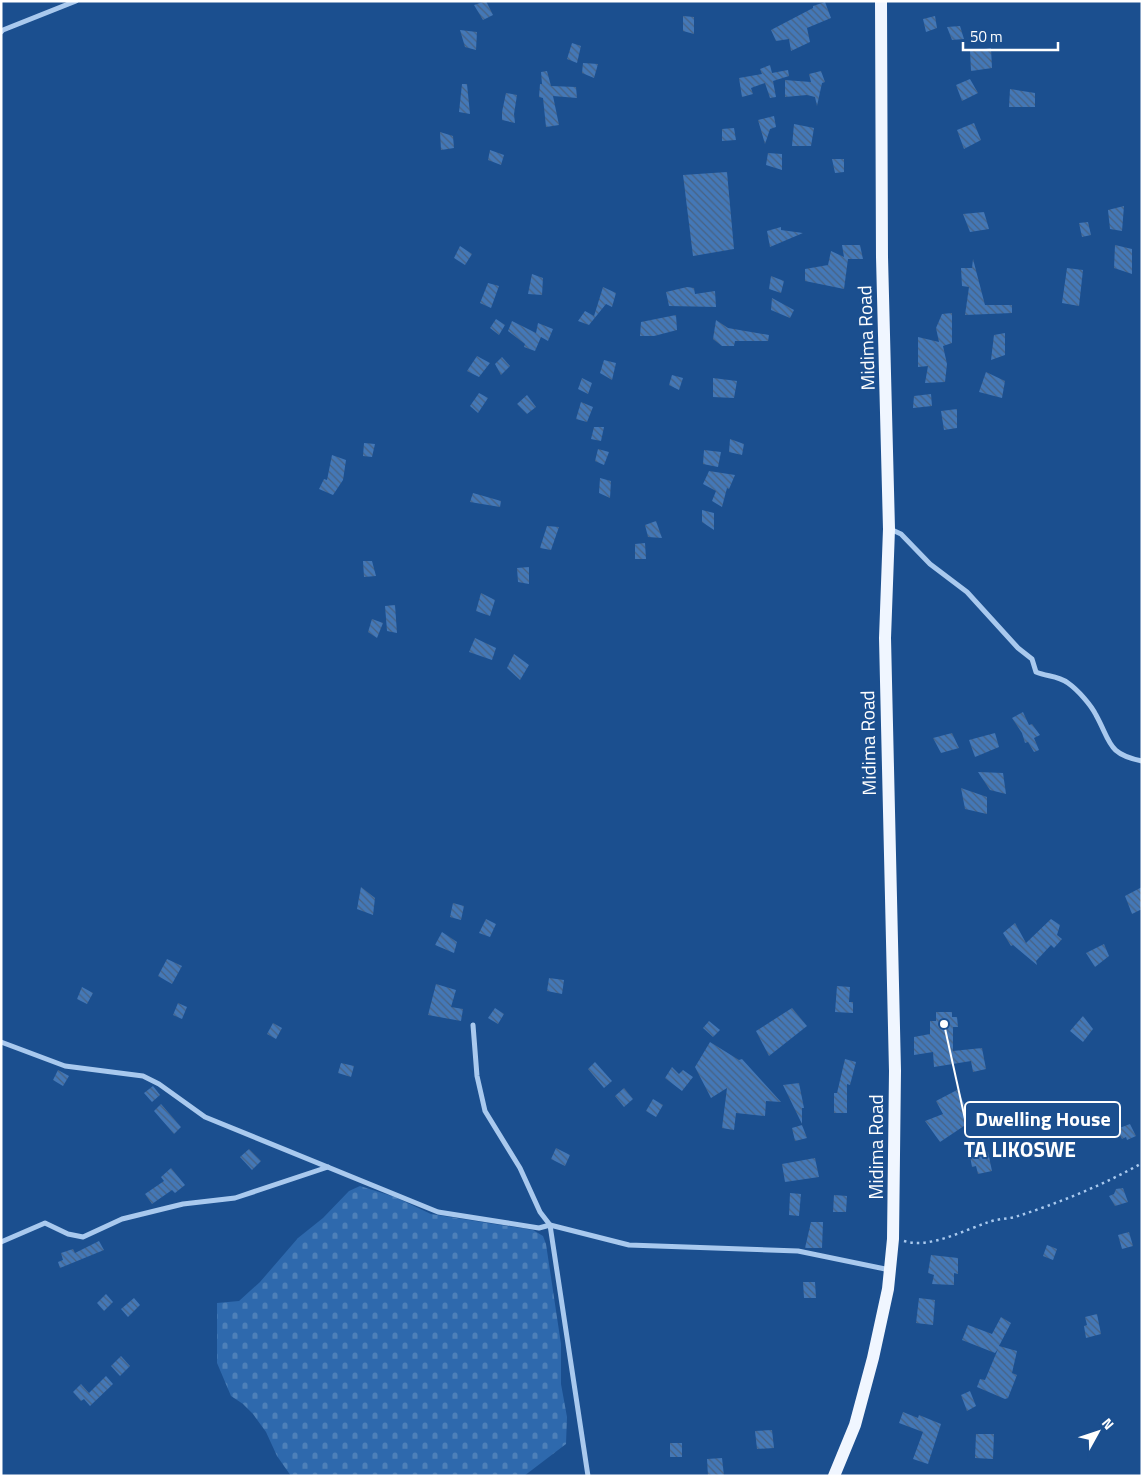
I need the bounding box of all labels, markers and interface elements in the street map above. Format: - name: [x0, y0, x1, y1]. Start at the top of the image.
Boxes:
- scale bar: [963, 20, 1058, 52]
- text: 50 m: [970, 25, 1003, 48]
- street label: Midima Road: [849, 285, 882, 391]
- street label: Midima Road: [852, 690, 883, 796]
- street label: Midima Road: [861, 1094, 890, 1200]
- callout: Dwelling House: [965, 1102, 1120, 1137]
- text: Dwelling House: [975, 1103, 1111, 1134]
- district label: TA LIKOSWE: [964, 1133, 1076, 1165]
- north arrow: [1073, 1407, 1123, 1457]
- text: N: [1097, 1413, 1120, 1434]

